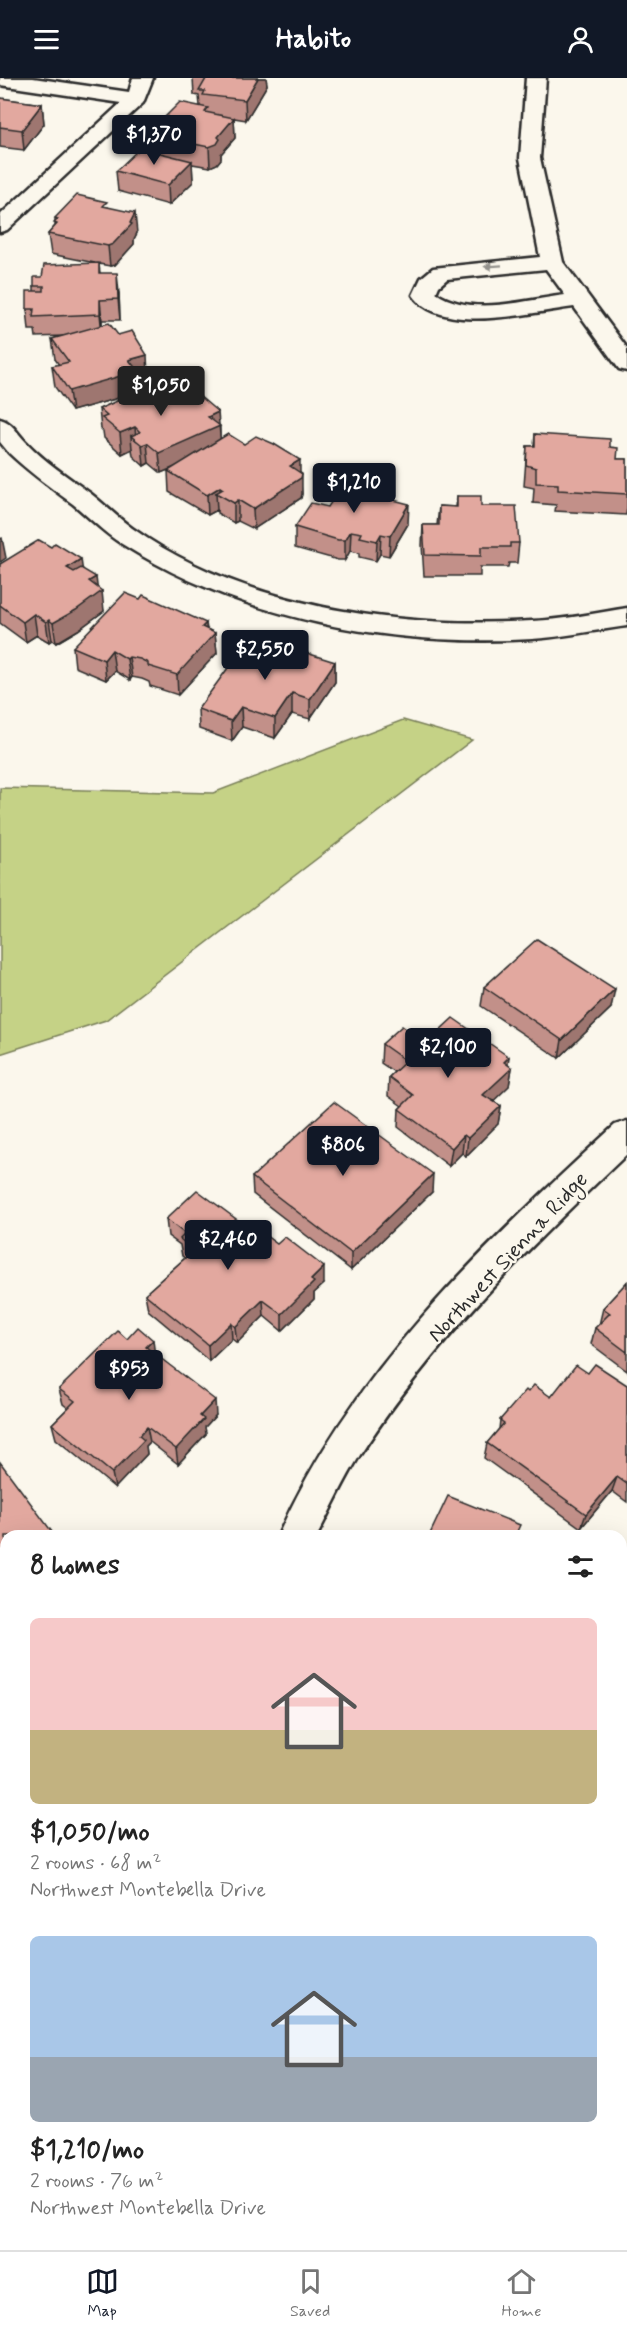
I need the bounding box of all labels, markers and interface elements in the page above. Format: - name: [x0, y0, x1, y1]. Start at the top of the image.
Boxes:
- text: Habito: [276, 22, 351, 57]
- icon: menu: [30, 23, 63, 56]
- icon: person: [564, 23, 597, 56]
- pin: $1,370: [105, 115, 203, 166]
- text: $1,370: [126, 121, 182, 148]
- one-way arrow: [484, 262, 503, 271]
- pin: $1,050: [112, 366, 210, 417]
- text: $1,050: [132, 372, 190, 399]
- pin: $1,210: [305, 463, 403, 514]
- text: $1,210: [327, 469, 381, 496]
- pin: $2,550: [216, 630, 314, 681]
- text: $2,550: [236, 636, 294, 663]
- pin: $2,100: [399, 1028, 497, 1079]
- text: $2,100: [419, 1034, 477, 1061]
- pin: $806: [307, 1126, 379, 1177]
- text: $806: [321, 1132, 365, 1159]
- street label: Northwest Sienna Ridge: [422, 1166, 597, 1350]
- pin: $2,460: [179, 1220, 277, 1271]
- text: $2,460: [199, 1226, 257, 1253]
- pin: $953: [93, 1350, 165, 1401]
- text: $953: [109, 1356, 149, 1383]
- text: 8 homes: [30, 1549, 120, 1583]
- icon: filters: [564, 1550, 597, 1583]
- icon: home: [260, 1657, 368, 1765]
- text: $1,050/mo: [30, 1816, 150, 1850]
- text: 2 rooms · 68 m²: [30, 1850, 161, 1877]
- text: Northwest Montebella Drive: [30, 1877, 266, 1904]
- icon: home: [260, 1975, 368, 2083]
- text: $1,210/mo: [30, 2134, 144, 2168]
- text: 2 rooms · 76 m²: [30, 2168, 163, 2195]
- text: Northwest Montebella Drive: [30, 2195, 266, 2222]
- tab: Map: [86, 2265, 119, 2322]
- tab: Saved: [290, 2265, 330, 2322]
- tab: Home: [502, 2265, 541, 2322]

